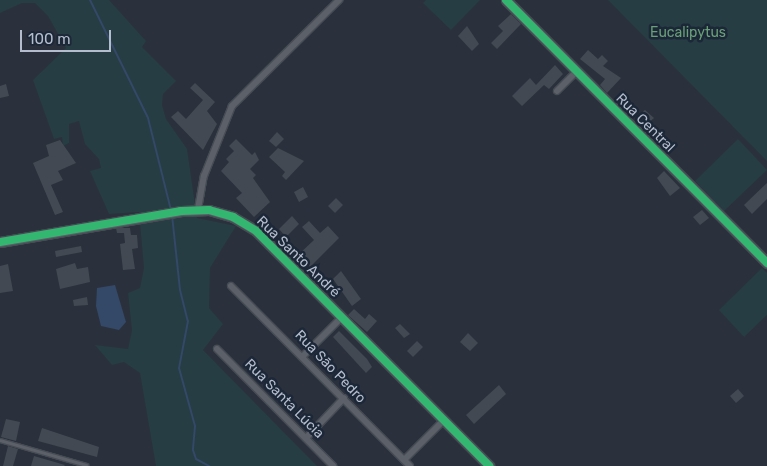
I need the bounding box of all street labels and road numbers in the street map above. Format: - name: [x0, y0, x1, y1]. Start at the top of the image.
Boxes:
- street label: Rua Central: [612, 90, 678, 156]
- street label: Rua Santo André: [253, 213, 343, 301]
- street label: Rua São Pedro: [291, 327, 369, 407]
- street label: Rua Santa Lúcia: [241, 356, 327, 442]

